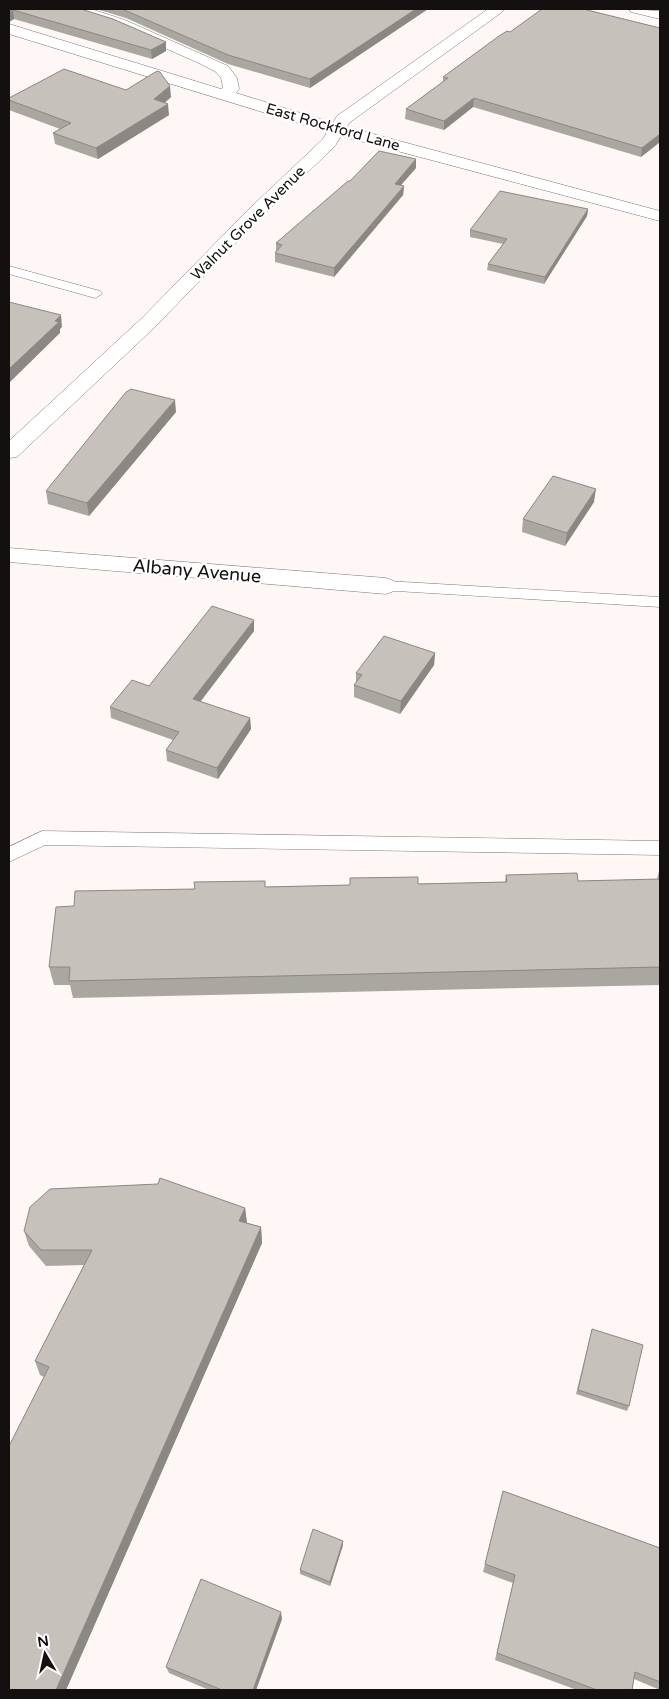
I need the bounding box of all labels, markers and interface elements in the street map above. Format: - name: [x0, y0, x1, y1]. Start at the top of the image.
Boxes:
- street label: East Rockford Lane: [264, 99, 402, 155]
- street label: Walnut Grove Avenue: [187, 162, 309, 284]
- street label: Albany Avenue: [132, 554, 262, 588]
- north arrow: [20, 1629, 70, 1679]
- text: N: [36, 1632, 50, 1651]

